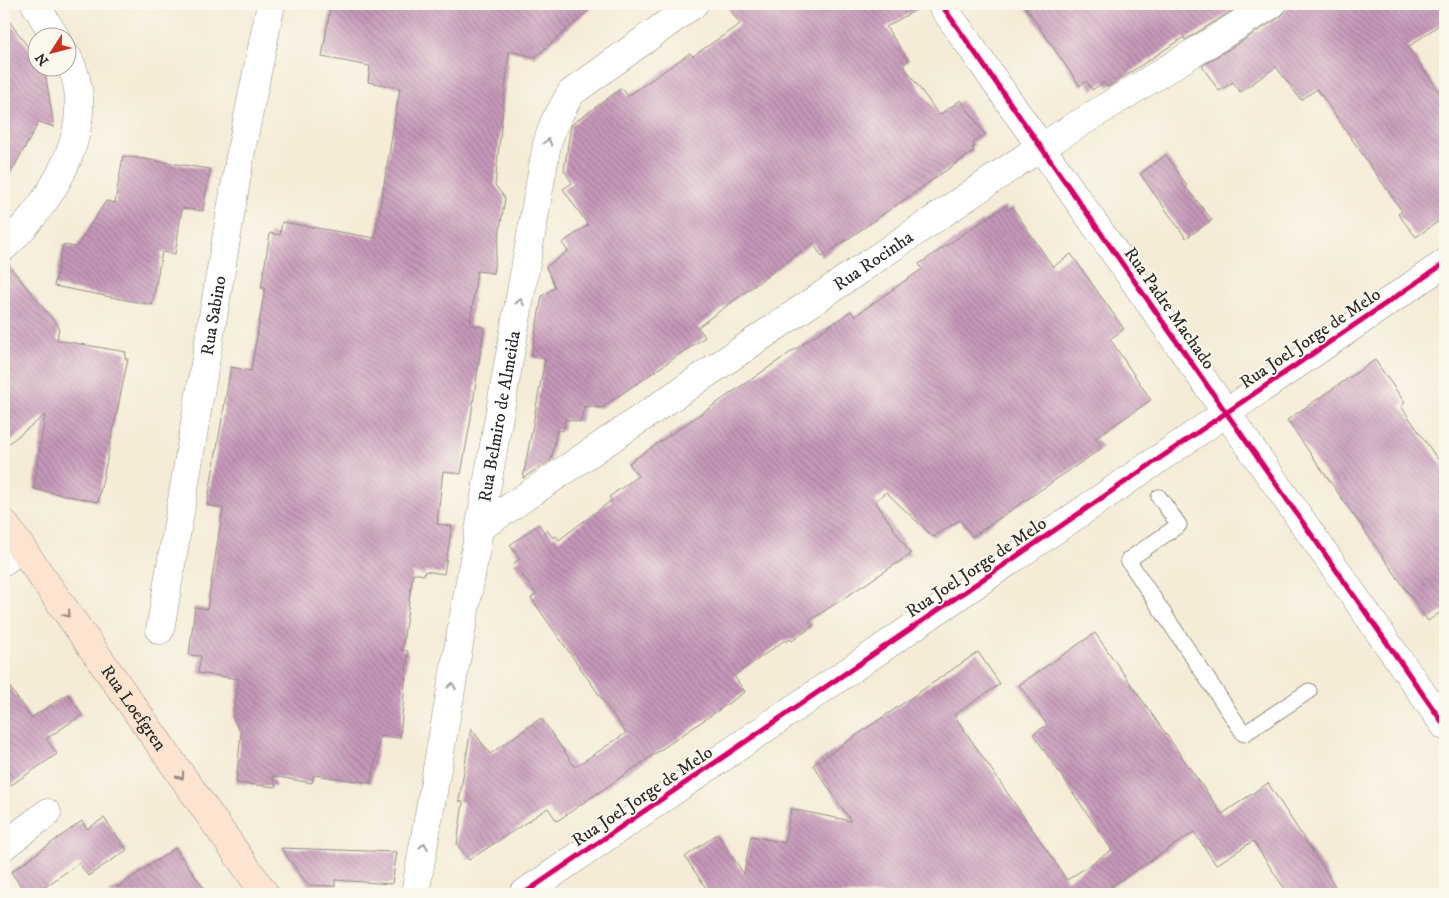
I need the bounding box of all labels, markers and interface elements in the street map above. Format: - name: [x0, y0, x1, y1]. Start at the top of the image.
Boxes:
- north arrow: [28, 28, 78, 78]
- text: N: [31, 49, 53, 69]
- one-way arrow: [542, 138, 553, 147]
- street label: Rua Rocinha: [829, 226, 918, 296]
- street label: Rua Padre Machado: [1119, 243, 1220, 374]
- street label: Rua Sabino: [197, 274, 232, 357]
- street label: Rua Joel Jorge de Melo: [1236, 283, 1385, 394]
- one-way arrow: [514, 298, 524, 307]
- street label: Rua Belmiro de Almeida: [474, 329, 526, 504]
- street label: Rua Joel Jorge de Melo: [902, 512, 1051, 623]
- one-way arrow: [61, 608, 70, 618]
- street label: Rua Loefgren: [96, 661, 171, 756]
- one-way arrow: [447, 682, 457, 691]
- street label: Rua Joel Jorge de Melo: [568, 741, 717, 852]
- one-way arrow: [175, 770, 184, 780]
- one-way arrow: [418, 842, 428, 851]

